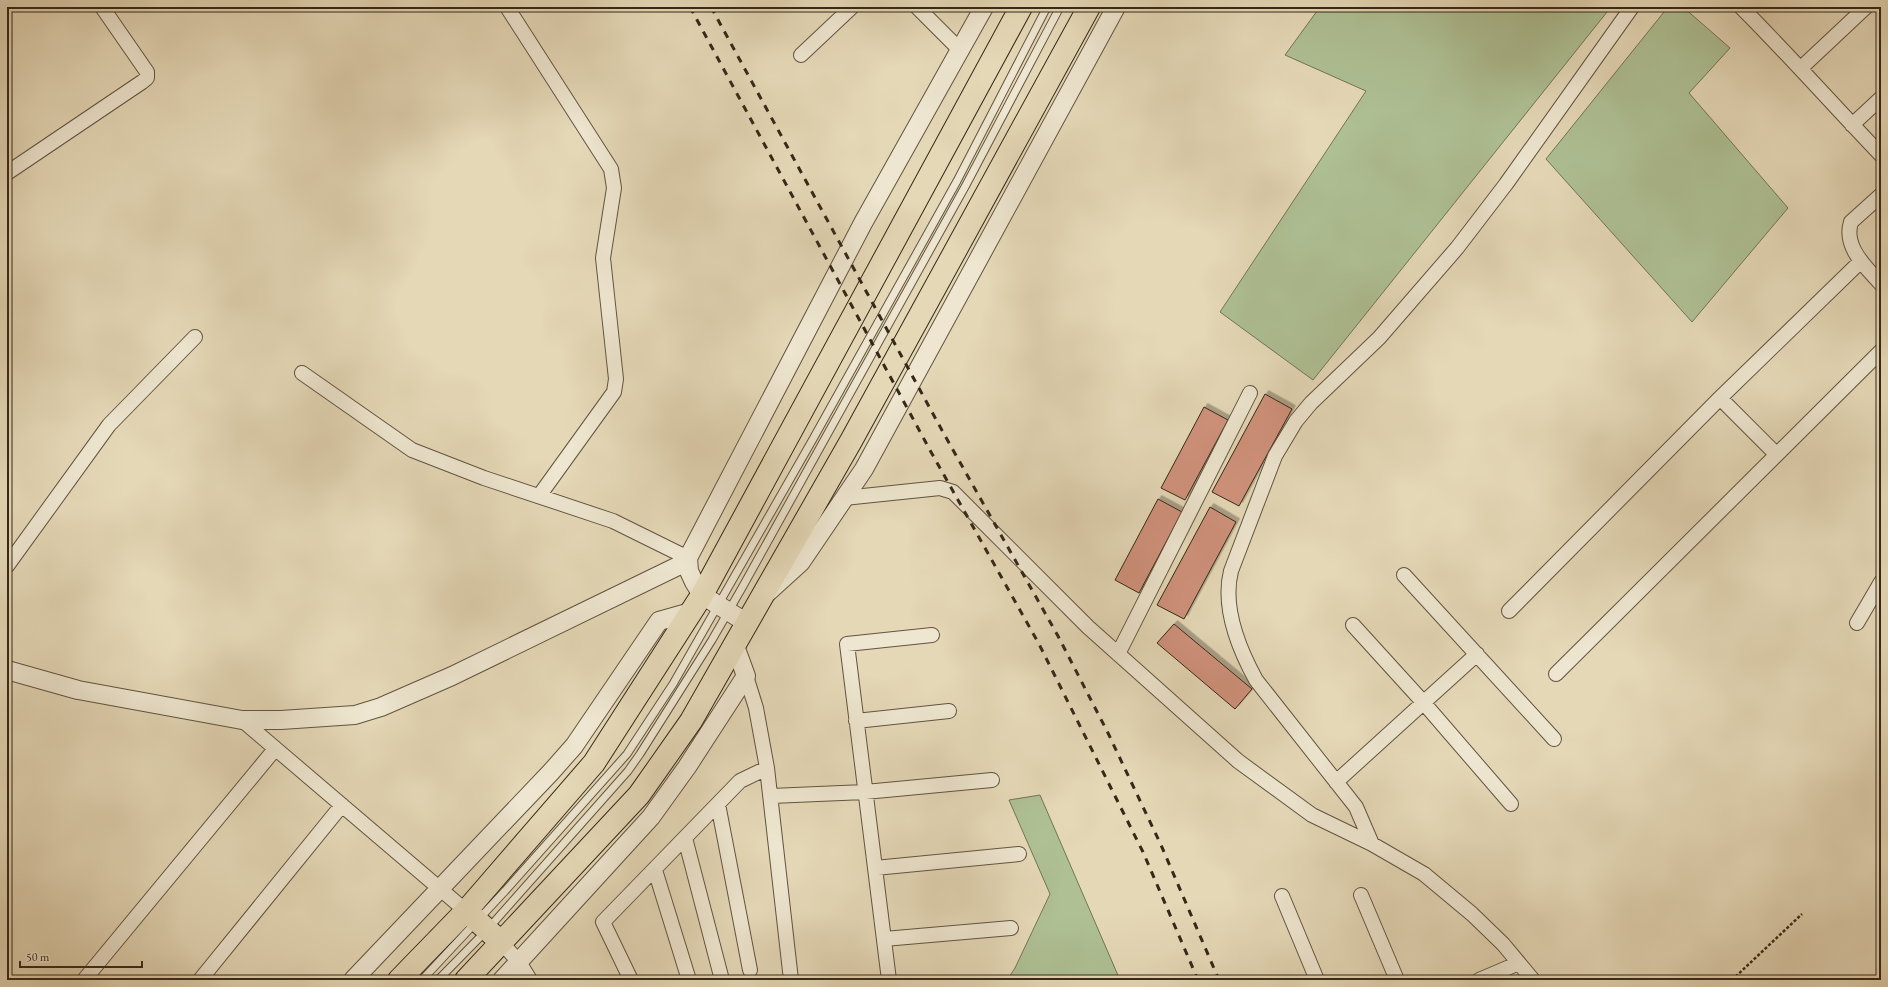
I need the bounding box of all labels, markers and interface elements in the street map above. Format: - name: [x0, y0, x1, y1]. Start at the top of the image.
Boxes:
- scale bar: [20, 943, 142, 969]
- text: 50 m: [26, 949, 50, 965]

